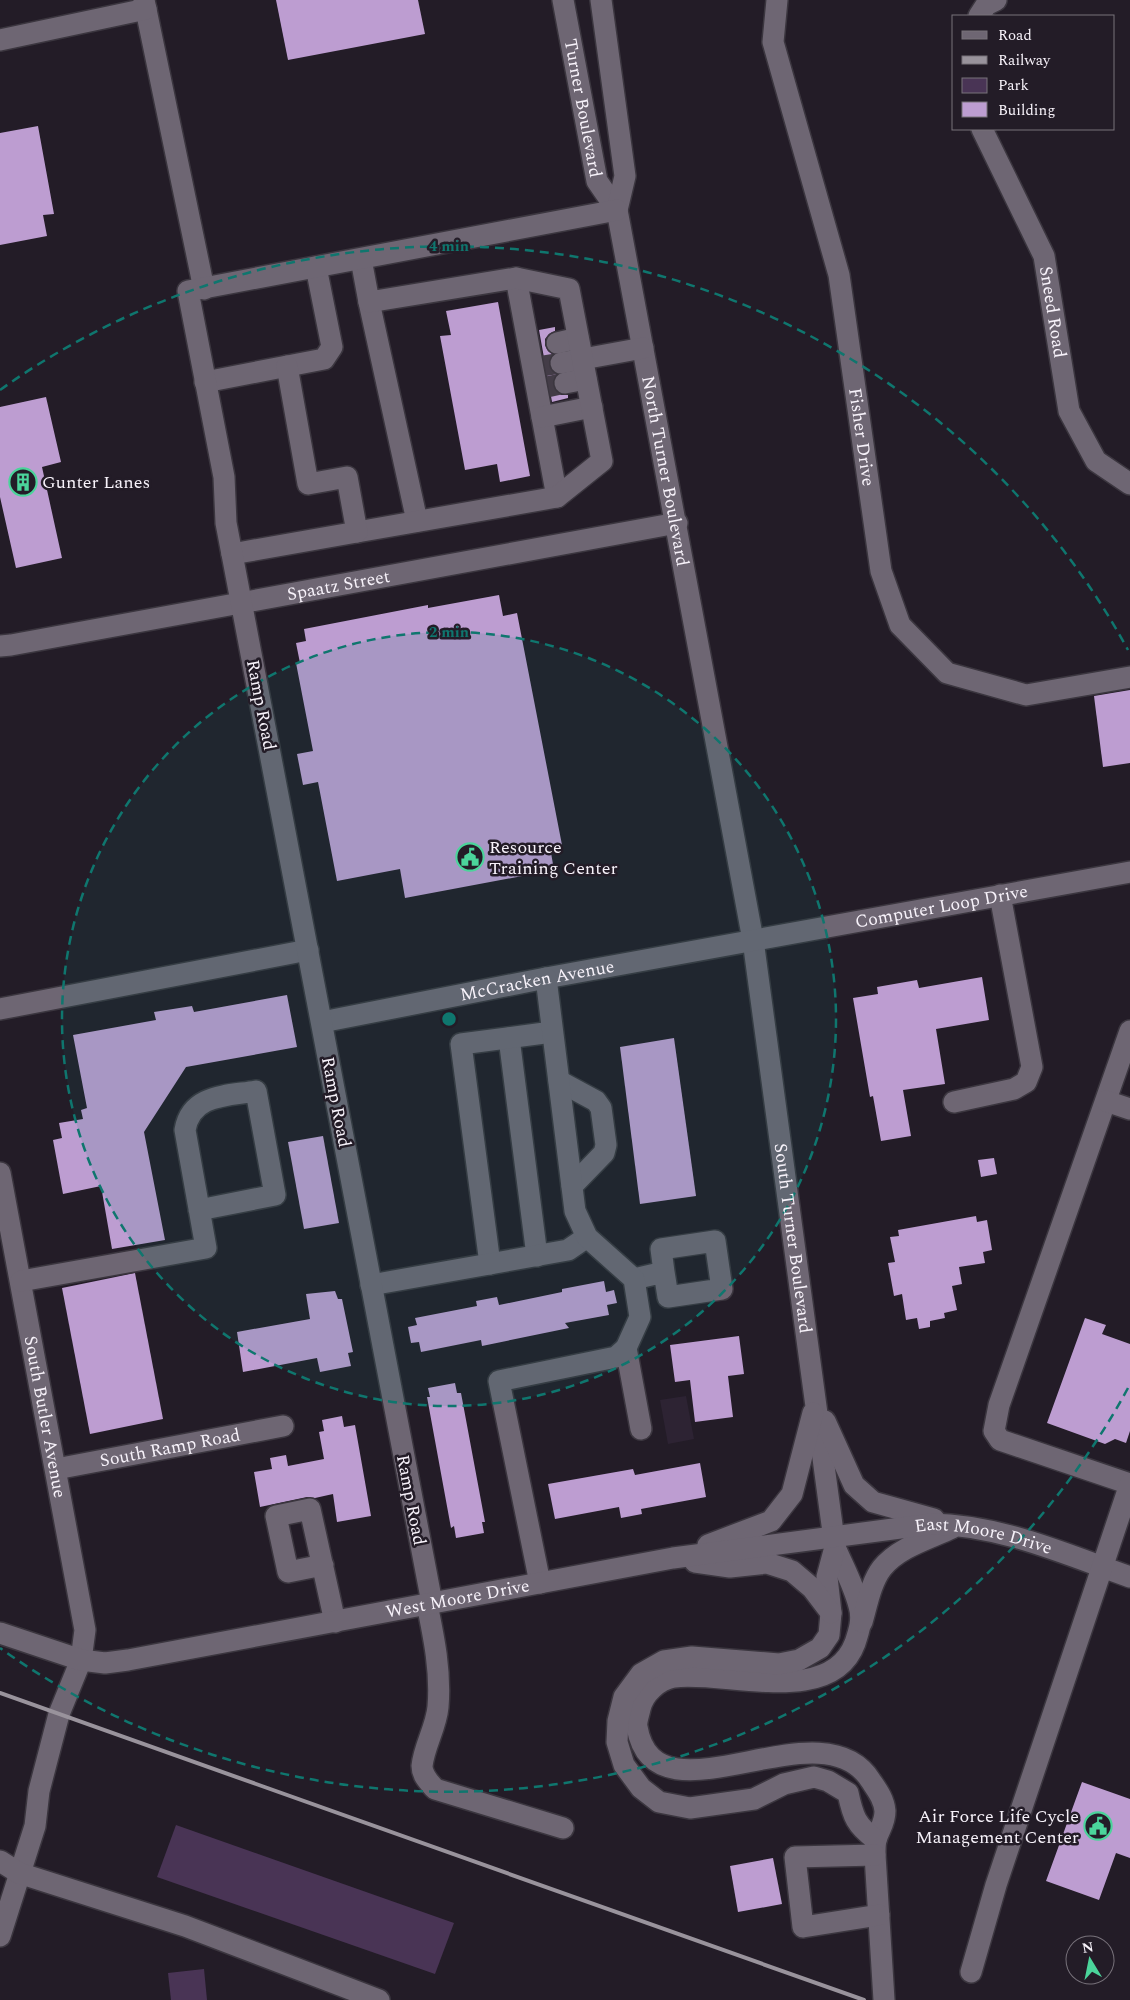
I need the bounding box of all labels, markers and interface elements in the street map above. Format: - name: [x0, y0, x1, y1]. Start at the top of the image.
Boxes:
- legend: [952, 15, 1115, 130]
- text: Road: [998, 24, 1032, 47]
- street label: Turner Boulevard: [557, 37, 610, 180]
- text: Railway: [998, 49, 1051, 72]
- text: Park: [998, 74, 1029, 97]
- text: Building: [998, 99, 1055, 122]
- text: 4 min: [429, 235, 469, 258]
- street label: Sneed Road: [1032, 264, 1074, 360]
- street label: North Turner Boulevard: [635, 373, 697, 568]
- street label: Fisher Drive: [842, 386, 882, 488]
- building icon: Gunter Lanes: [8, 467, 38, 497]
- place label: Gunter Lanes: [42, 469, 150, 496]
- street label: Spaatz Street: [285, 562, 392, 608]
- text: 2 min: [429, 621, 469, 644]
- street label: Ramp Road: [239, 657, 283, 753]
- place label: Resource Training Center: [489, 834, 618, 882]
- public building icon: Resource Training Center: [455, 842, 485, 872]
- street label: Computer Loop Drive: [853, 877, 1030, 935]
- street label: McCracken Avenue: [457, 952, 616, 1008]
- centre of rings: [440, 1010, 458, 1028]
- street label: Ramp Road: [314, 1054, 358, 1150]
- street label: South Turner Boulevard: [767, 1141, 819, 1335]
- street label: South Butler Avenue: [17, 1333, 74, 1500]
- street label: South Ramp Road: [97, 1421, 243, 1474]
- street label: Ramp Road: [389, 1452, 433, 1548]
- street label: East Moore Drive: [913, 1510, 1056, 1561]
- street label: West Moore Drive: [383, 1572, 532, 1625]
- place label: Air Force Life Cycle Management Center: [915, 1803, 1079, 1851]
- public building icon: Air Force Life Cycle Management Center: [1083, 1811, 1113, 1841]
- north arrow: [1065, 1935, 1115, 1985]
- text: N: [1080, 1936, 1095, 1959]

